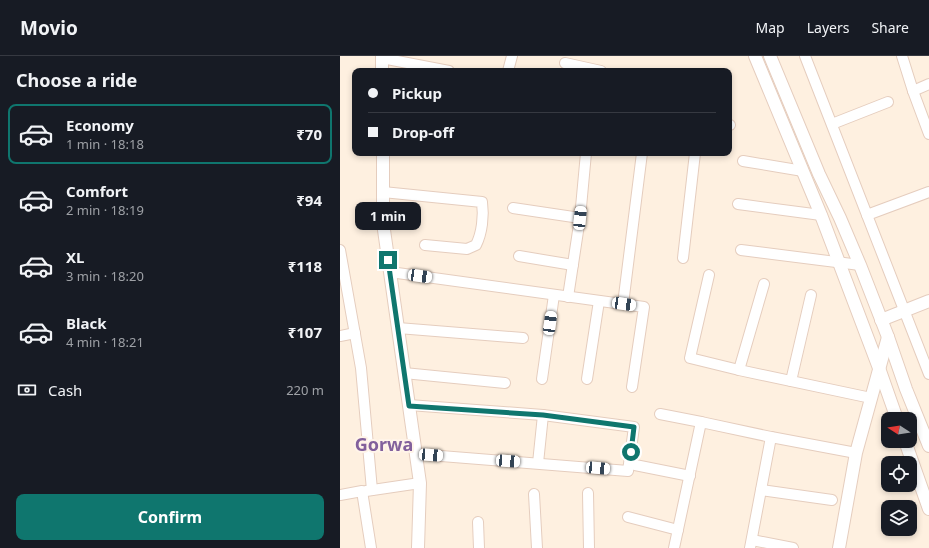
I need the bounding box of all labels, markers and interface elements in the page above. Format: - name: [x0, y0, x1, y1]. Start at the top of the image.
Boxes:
- text: Movio: [20, 15, 78, 41]
- text: Map: [756, 18, 785, 37]
- text: Layers: [807, 18, 849, 37]
- text: Share: [871, 18, 909, 37]
- text: Choose a ride: [16, 68, 137, 92]
- text: Pickup: [392, 83, 442, 103]
- text: Economy: [66, 115, 134, 135]
- icon: car: [18, 116, 54, 152]
- text: Drop-off: [392, 122, 454, 142]
- text: ₹70: [296, 124, 322, 144]
- text: 1 min · 18:18: [66, 135, 144, 153]
- text: Comfort: [66, 181, 128, 201]
- icon: car: [18, 182, 54, 218]
- text: ₹94: [296, 190, 322, 210]
- text: 2 min · 18:19: [66, 201, 144, 219]
- callout: 1 min: [355, 202, 421, 230]
- car: [573, 205, 587, 231]
- text: 1 min: [370, 207, 406, 225]
- text: XL: [66, 247, 84, 267]
- icon: car: [18, 248, 54, 284]
- route end: [379, 251, 397, 269]
- text: ₹118: [288, 256, 322, 276]
- text: 3 min · 18:20: [66, 267, 144, 285]
- car: [407, 268, 433, 284]
- car: [611, 296, 637, 312]
- car: [542, 310, 558, 336]
- text: Black: [66, 313, 106, 333]
- icon: car: [18, 314, 54, 350]
- text: ₹107: [288, 322, 322, 342]
- text: 4 min · 18:21: [66, 333, 144, 351]
- icon: cash: [16, 379, 38, 401]
- text: Cash: [48, 380, 82, 400]
- text: 220 m: [286, 381, 324, 399]
- north arrow: [881, 412, 917, 448]
- map controls: [881, 412, 917, 536]
- district label: Gorwa: [355, 432, 413, 456]
- route start: [622, 443, 640, 461]
- car: [419, 448, 443, 462]
- car: [496, 454, 520, 468]
- button: locate: [881, 456, 917, 492]
- car: [586, 461, 610, 475]
- button: Confirm: [16, 494, 324, 540]
- button: layers: [881, 500, 917, 536]

